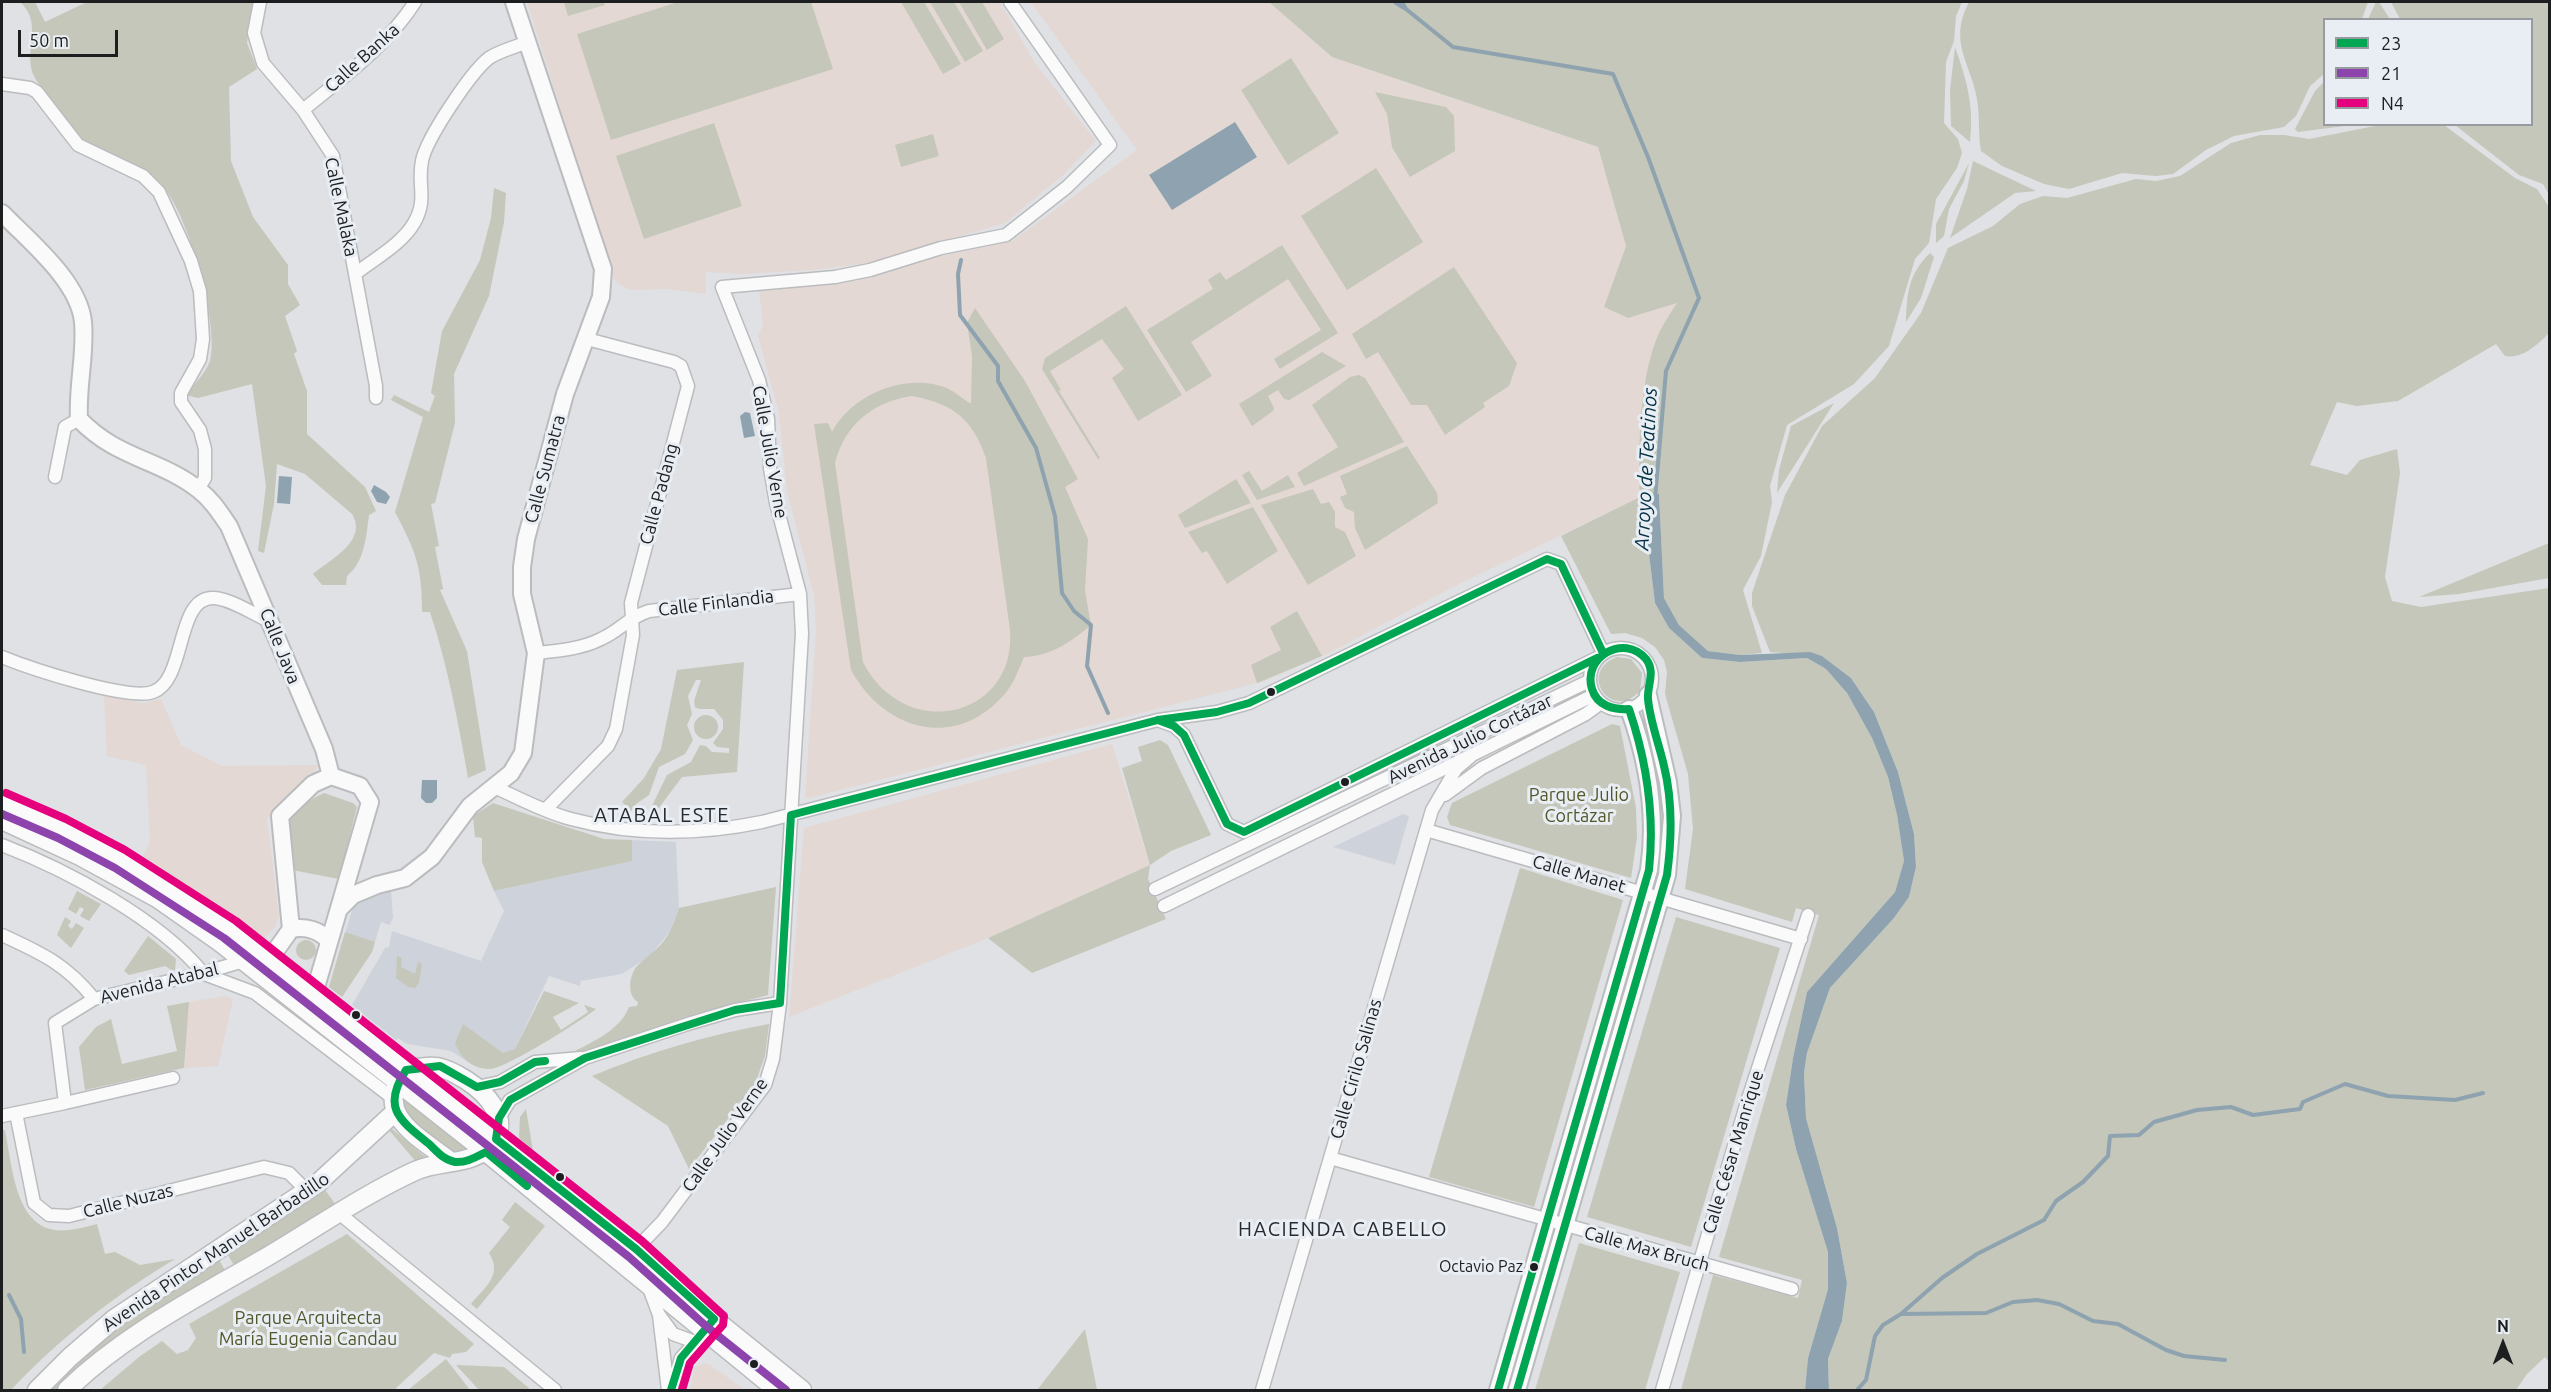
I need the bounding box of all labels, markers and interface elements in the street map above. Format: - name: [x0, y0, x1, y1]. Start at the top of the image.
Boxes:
- scale bar: [21, 18, 122, 56]
- legend: [2323, 18, 2533, 126]
- street label: Calle Banka: [320, 19, 404, 97]
- text: 50 m: [29, 30, 69, 50]
- text: 23: [2381, 33, 2401, 53]
- text: 21: [2381, 63, 2401, 83]
- text: N4: [2381, 93, 2404, 113]
- street label: Calle Malaka: [320, 155, 362, 259]
- street label: Calle Julio Verne: [748, 384, 792, 520]
- water label: Arroyo de Teatinos: [1630, 387, 1662, 551]
- street label: Calle Sumatra: [520, 412, 570, 526]
- street label: Calle Padang: [635, 441, 683, 547]
- street label: Calle Finlandia: [657, 585, 775, 621]
- street label: Calle Java: [255, 605, 305, 687]
- unlabelled marker: [1265, 686, 1277, 698]
- street label: Avenida Julio Cortázar: [1384, 690, 1556, 788]
- unlabelled marker: [1339, 776, 1351, 788]
- park label: Parque Julio Cortázar: [1529, 784, 1629, 826]
- district label: ATABAL ESTE: [594, 803, 730, 827]
- street label: Calle Manet: [1530, 850, 1628, 898]
- street label: Avenida Atabal: [98, 958, 220, 1008]
- street label: Calle Cirilo Salinas: [1326, 996, 1386, 1142]
- unlabelled marker: [350, 1009, 362, 1021]
- street label: Calle César Manrique: [1698, 1068, 1768, 1236]
- street label: Calle Julio Verne: [678, 1074, 772, 1196]
- street label: Avenida Pintor Manuel Barbadillo: [98, 1168, 334, 1336]
- unlabelled marker: [554, 1171, 566, 1183]
- street label: Calle Nuzas: [81, 1179, 175, 1223]
- district label: HACIENDA CABELLO: [1238, 1217, 1448, 1241]
- street label: Calle Max Bruch: [1582, 1222, 1712, 1276]
- place label: Octavio Paz: [1439, 1257, 1523, 1277]
- marker: Octavio Paz: [1528, 1261, 1540, 1273]
- park label: Parque Arquitecta María Eugenia Candau: [219, 1307, 397, 1350]
- north arrow: [2473, 1314, 2533, 1374]
- text: N: [2497, 1317, 2509, 1335]
- unlabelled marker: [748, 1358, 760, 1370]

